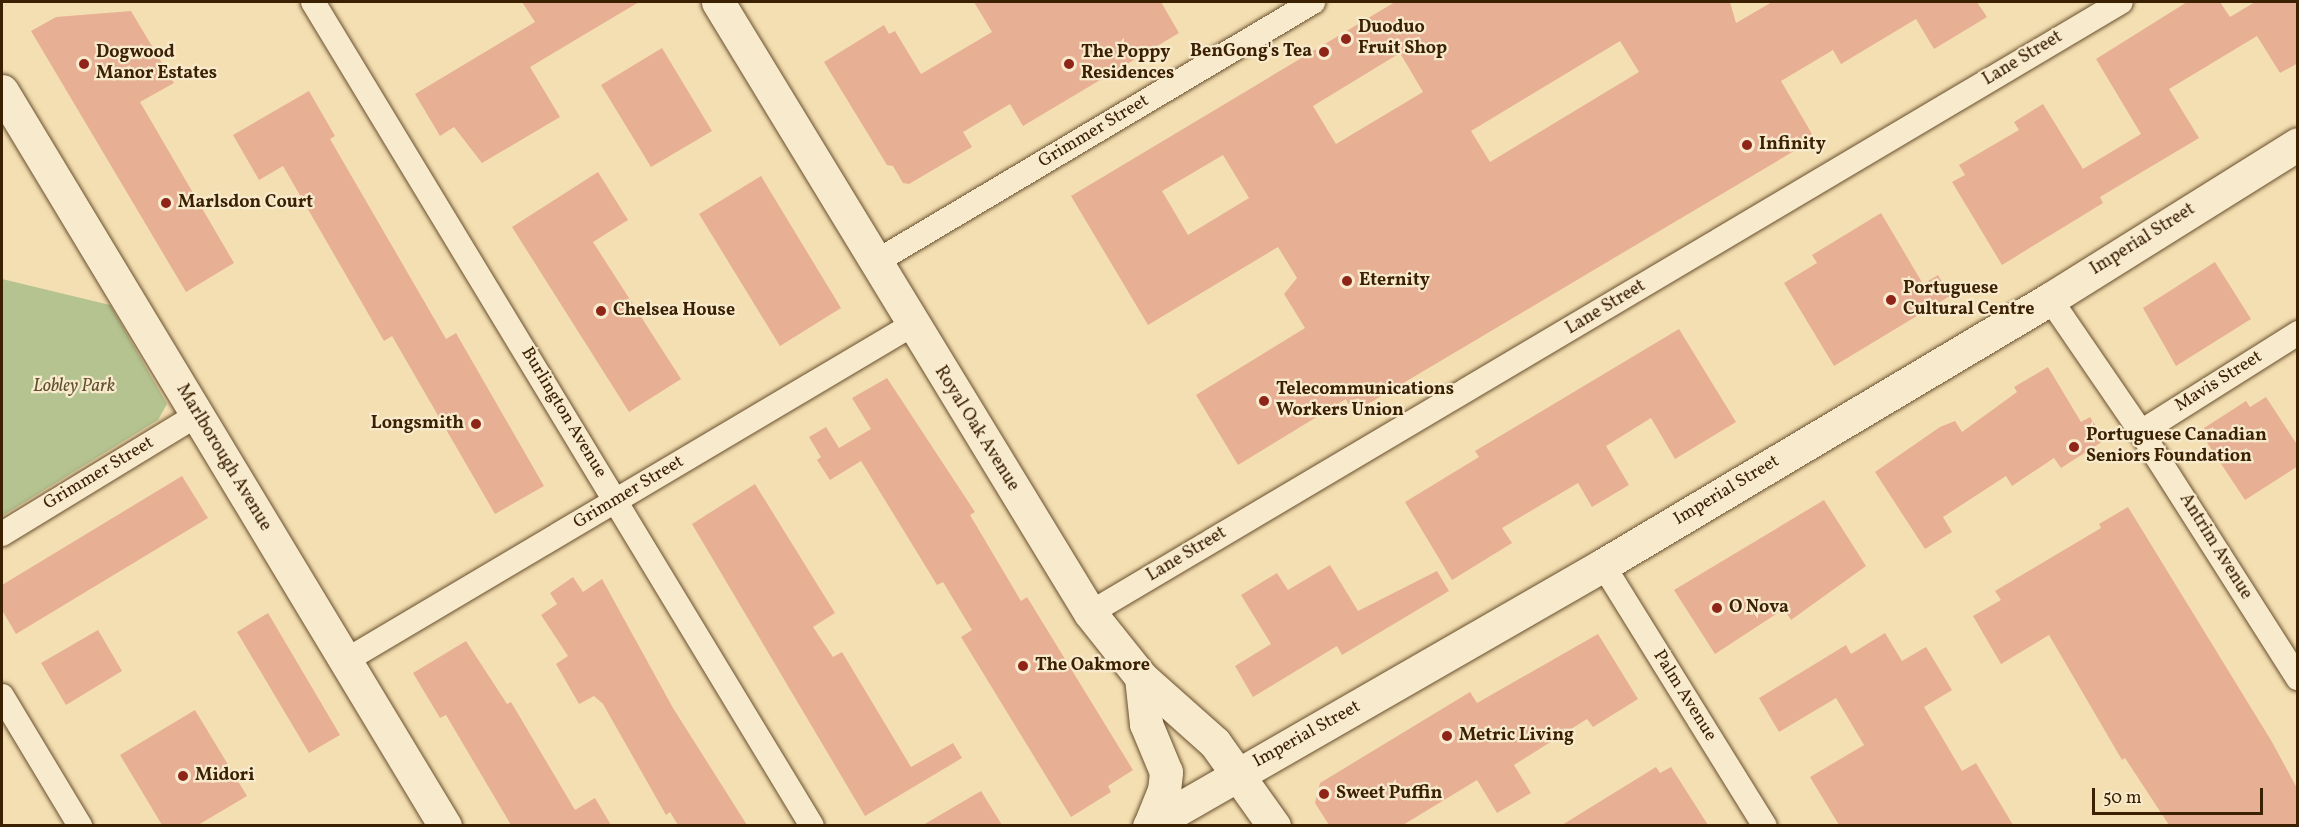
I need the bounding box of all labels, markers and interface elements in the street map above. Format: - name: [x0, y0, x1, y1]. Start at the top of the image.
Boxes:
- place label: Duoduo Fruit Shop: [1358, 18, 1447, 60]
- street label: Lane Street: [1979, 27, 2067, 91]
- marker: Duoduo Fruit Shop: [1339, 32, 1353, 46]
- place label: BenGong's Tea: [1190, 41, 1312, 63]
- place label: Dogwood Manor Estates: [96, 43, 217, 86]
- place label: The Poppy Residences: [1081, 43, 1174, 86]
- marker: BenGong's Tea: [1317, 45, 1331, 59]
- marker: Dogwood Manor Estates: [77, 57, 91, 71]
- marker: The Poppy Residences: [1062, 57, 1076, 71]
- street label: Grimmer Street: [1035, 91, 1153, 173]
- place label: Infinity: [1759, 134, 1826, 156]
- marker: Infinity: [1740, 138, 1754, 152]
- place label: Marlsdon Court: [178, 192, 313, 214]
- marker: Marlsdon Court: [159, 196, 173, 210]
- street label: Imperial Street: [2087, 199, 2199, 281]
- place label: Eternity: [1359, 270, 1430, 292]
- marker: Eternity: [1340, 274, 1354, 288]
- street label: Lane Street: [1562, 276, 1650, 340]
- place label: Portuguese Cultural Centre: [1903, 279, 2035, 322]
- marker: Portuguese Cultural Centre: [1884, 293, 1898, 307]
- place label: Chelsea House: [613, 300, 735, 322]
- marker: Chelsea House: [594, 304, 608, 318]
- street label: Burlington Avenue: [515, 344, 611, 482]
- street label: Mavis Street: [2171, 347, 2267, 417]
- street label: Royal Oak Avenue: [929, 362, 1023, 496]
- park label: Lobley Park: [33, 376, 115, 398]
- place label: Telecommunications Workers Union: [1276, 380, 1454, 422]
- street label: Marlborough Avenue: [171, 381, 275, 535]
- marker: Telecommunications Workers Union: [1257, 394, 1271, 408]
- place label: Longsmith: [371, 413, 464, 435]
- marker: Longsmith: [469, 417, 483, 431]
- place label: Portuguese Canadian Seniors Foundation: [2086, 426, 2267, 468]
- street label: Grimmer Street: [40, 433, 158, 515]
- marker: Portuguese Canadian Seniors Foundation: [2067, 440, 2081, 454]
- street label: Imperial Street: [1670, 451, 1784, 531]
- street label: Grimmer Street: [570, 452, 688, 534]
- street label: Antrim Avenue: [2174, 490, 2256, 604]
- street label: Lane Street: [1143, 523, 1231, 587]
- place label: O Nova: [1729, 597, 1789, 619]
- marker: O Nova: [1710, 601, 1724, 615]
- street label: Palm Avenue: [1647, 647, 1721, 745]
- place label: The Oakmore: [1035, 655, 1150, 677]
- marker: The Oakmore: [1016, 659, 1030, 673]
- street label: Imperial Street: [1250, 697, 1364, 773]
- place label: Metric Living: [1459, 725, 1574, 747]
- marker: Metric Living: [1440, 729, 1454, 743]
- place label: Midori: [195, 765, 255, 787]
- marker: Midori: [176, 769, 190, 783]
- scale bar: [2095, 776, 2266, 814]
- place label: Sweet Puffin: [1336, 783, 1442, 805]
- text: 50 m: [2103, 786, 2142, 811]
- marker: Sweet Puffin: [1317, 787, 1331, 801]

